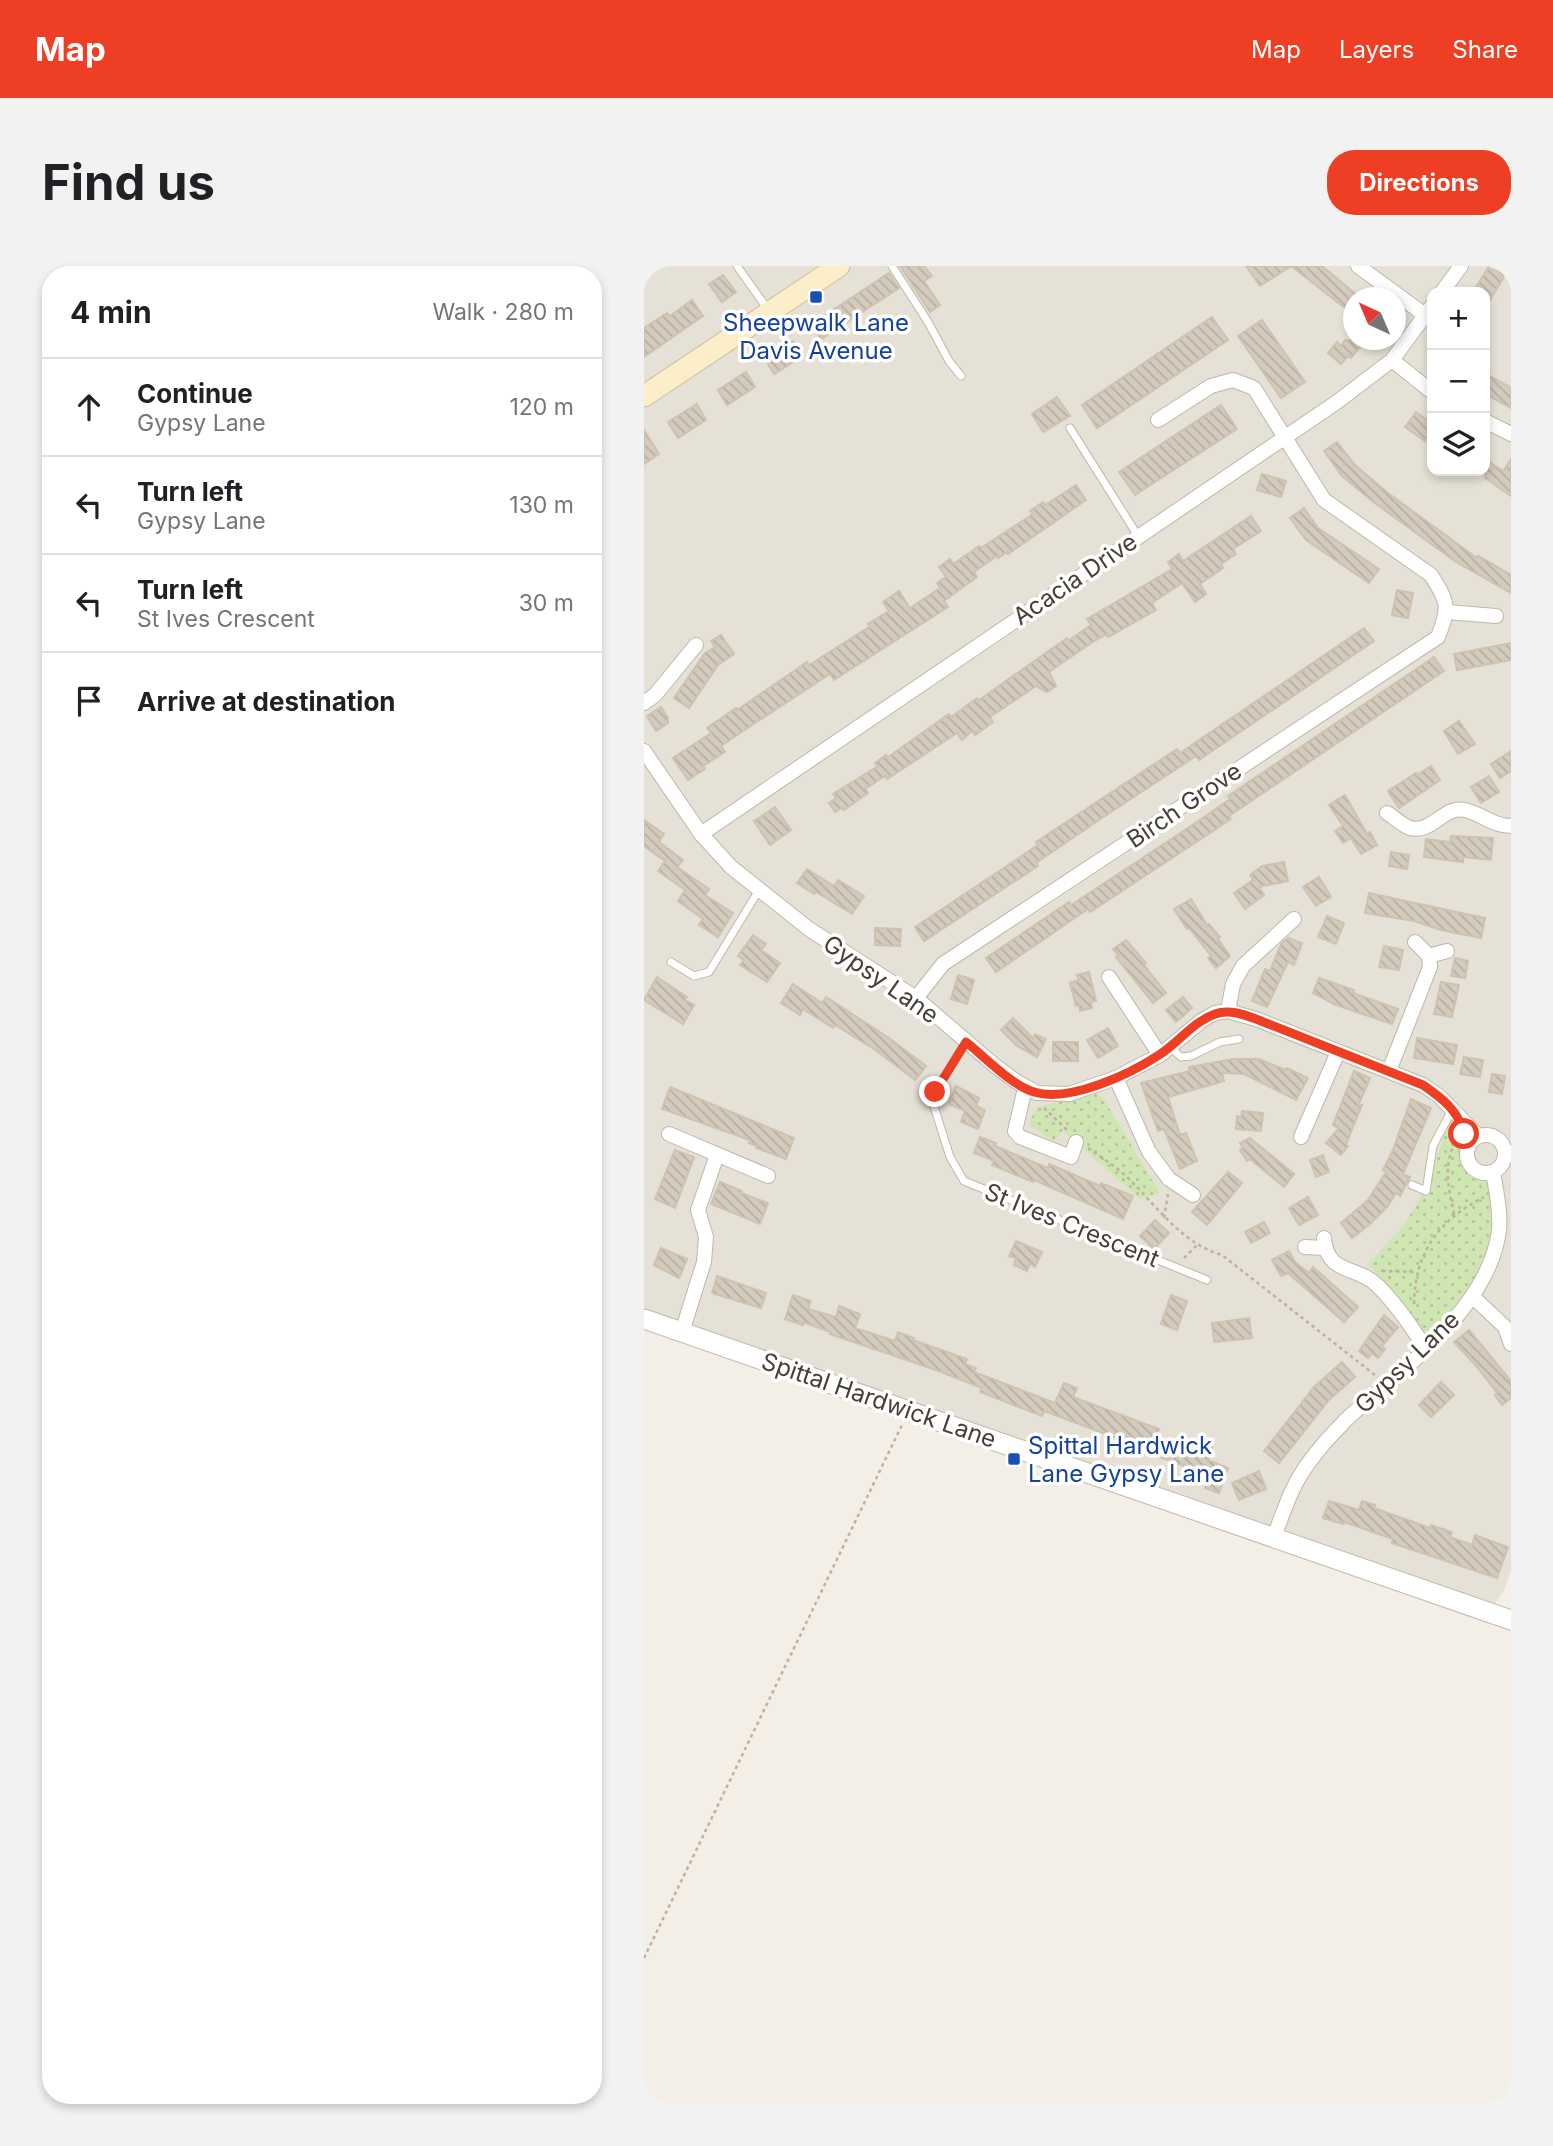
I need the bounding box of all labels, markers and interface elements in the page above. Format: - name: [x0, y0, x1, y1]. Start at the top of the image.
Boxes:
- text: Map: [35, 29, 106, 69]
- text: Map: [1251, 35, 1301, 64]
- text: Layers: [1339, 35, 1414, 64]
- text: Share: [1452, 35, 1518, 64]
- button: Directions: [1327, 150, 1511, 215]
- text: Find us: [42, 153, 215, 212]
- north arrow: [1343, 287, 1406, 350]
- map controls: [1427, 287, 1490, 476]
- button: +: [1427, 287, 1490, 350]
- marker: Sheepwalk Lane Davis Avenue: [808, 289, 824, 305]
- text: 4 min: [70, 294, 152, 330]
- text: Walk · 280 m: [432, 298, 574, 326]
- place label: Sheepwalk Lane Davis Avenue: [723, 308, 909, 365]
- button: −: [1427, 350, 1490, 413]
- text: Continue: [137, 378, 253, 409]
- icon: ahead: [70, 388, 108, 426]
- text: 120 m: [509, 393, 574, 421]
- text: Gypsy Lane: [137, 409, 266, 437]
- button: layers: [1427, 413, 1490, 476]
- text: Turn left: [137, 476, 243, 507]
- icon: left: [70, 486, 108, 524]
- text: 130 m: [509, 491, 574, 519]
- text: Gypsy Lane: [137, 507, 266, 535]
- street label: Acacia Drive: [1007, 527, 1143, 631]
- text: Turn left: [137, 574, 243, 605]
- icon: left: [70, 584, 108, 622]
- text: 30 m: [519, 589, 574, 617]
- text: St Ives Crescent: [137, 605, 315, 633]
- icon: arrive: [70, 682, 108, 720]
- text: Arrive at destination: [137, 686, 396, 717]
- street label: Birch Grove: [1121, 756, 1247, 854]
- street label: Gypsy Lane: [818, 929, 944, 1029]
- route end: [919, 1076, 950, 1107]
- route start: [1448, 1118, 1479, 1149]
- street label: St Ives Crescent: [981, 1177, 1164, 1273]
- street label: Gypsy Lane: [1349, 1305, 1465, 1419]
- street label: Spittal Hardwick Lane: [758, 1346, 1000, 1454]
- place label: Spittal Hardwick Lane Gypsy Lane: [1028, 1431, 1224, 1488]
- marker: Spittal Hardwick Lane Gypsy Lane: [1006, 1451, 1022, 1467]

